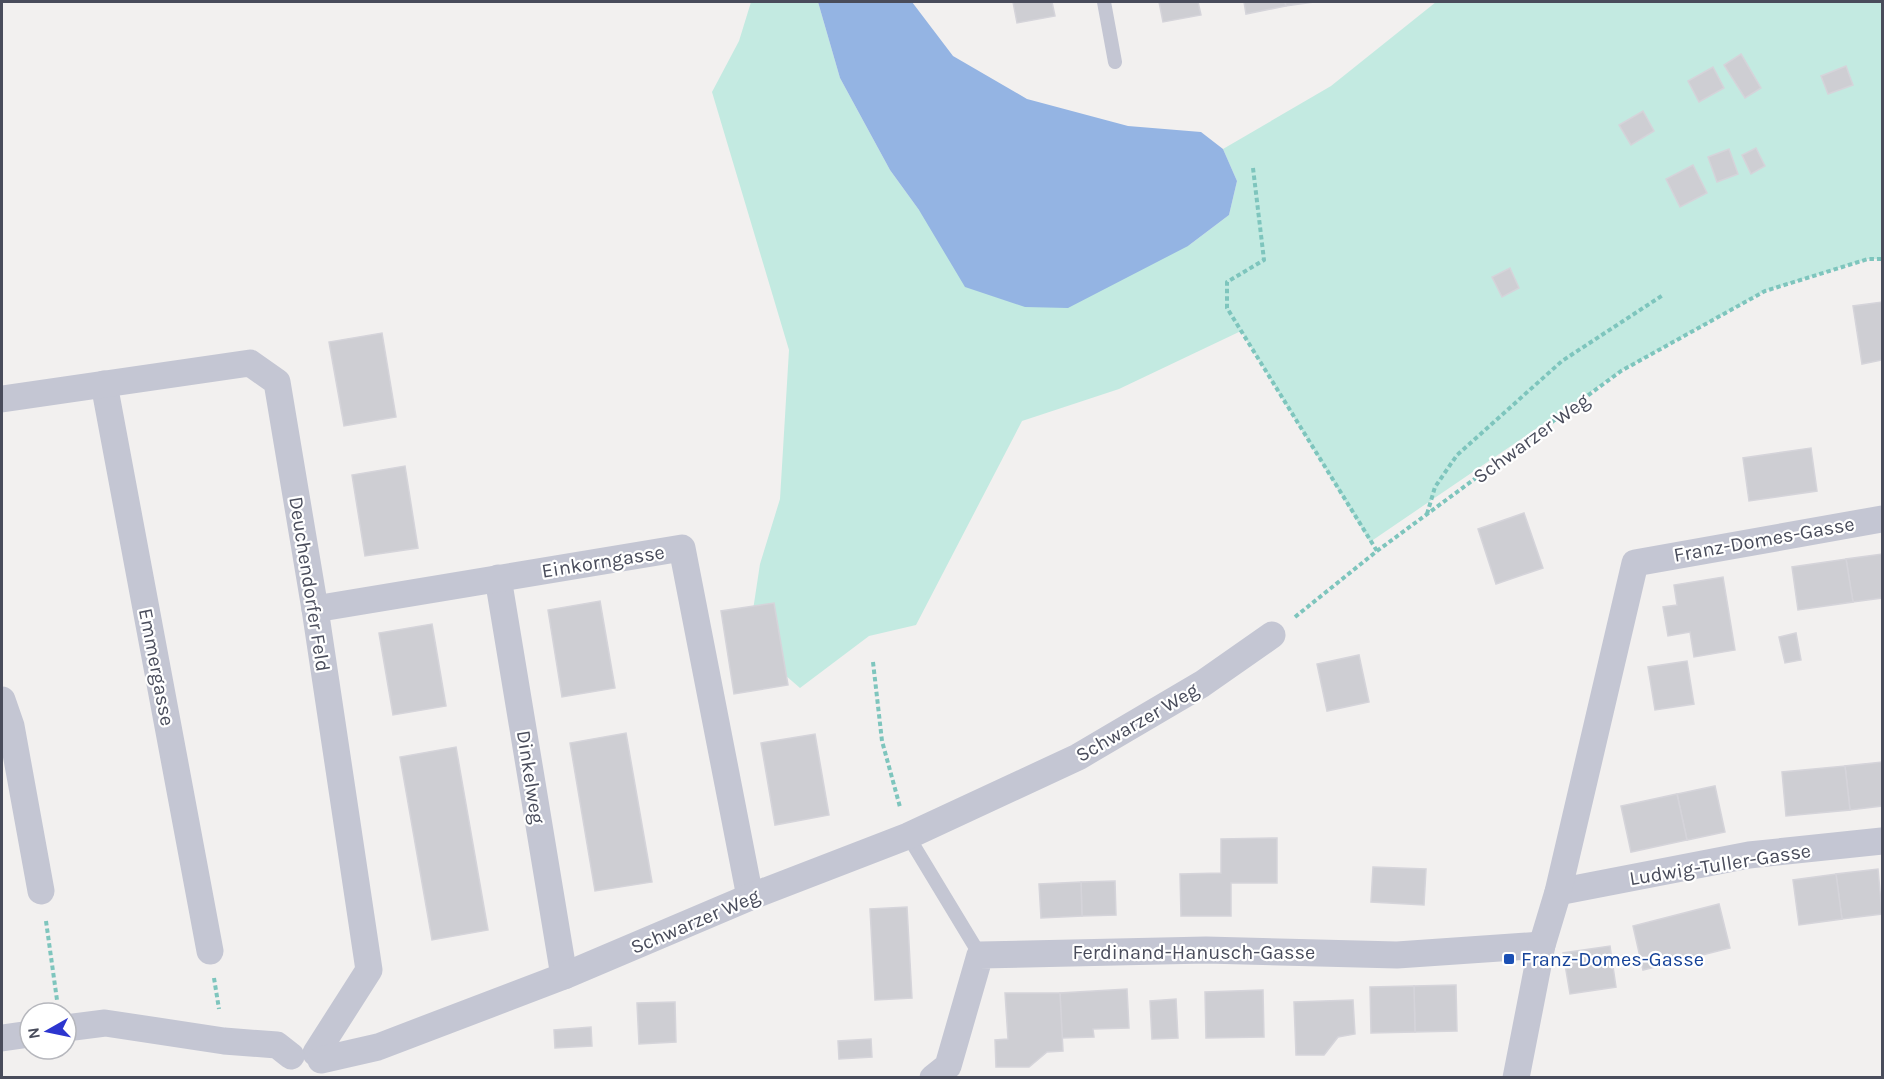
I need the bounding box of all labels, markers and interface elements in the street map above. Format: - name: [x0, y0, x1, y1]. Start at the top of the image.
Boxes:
- street label: Schwarzer Weg: [1469, 389, 1594, 488]
- street label: Deuchendorfer Feld: [284, 495, 335, 673]
- street label: Franz-Domes-Gasse: [1672, 512, 1856, 567]
- street label: Einkorngasse: [540, 540, 666, 583]
- street label: Emmergasse: [134, 606, 179, 728]
- street label: Schwarzer Weg: [1072, 678, 1203, 767]
- street label: Dinkelweg: [512, 729, 549, 826]
- street label: Ludwig-Tuller-Gasse: [1628, 839, 1813, 890]
- street label: Schwarzer Weg: [627, 884, 763, 959]
- street label: Ferdinand-Hanusch-Gasse: [1073, 941, 1315, 964]
- place label: Franz-Domes-Gasse: [1521, 948, 1704, 971]
- marker: Franz-Domes-Gasse: [1502, 952, 1516, 966]
- north arrow: [18, 1001, 78, 1061]
- text: N: [23, 1026, 44, 1040]

